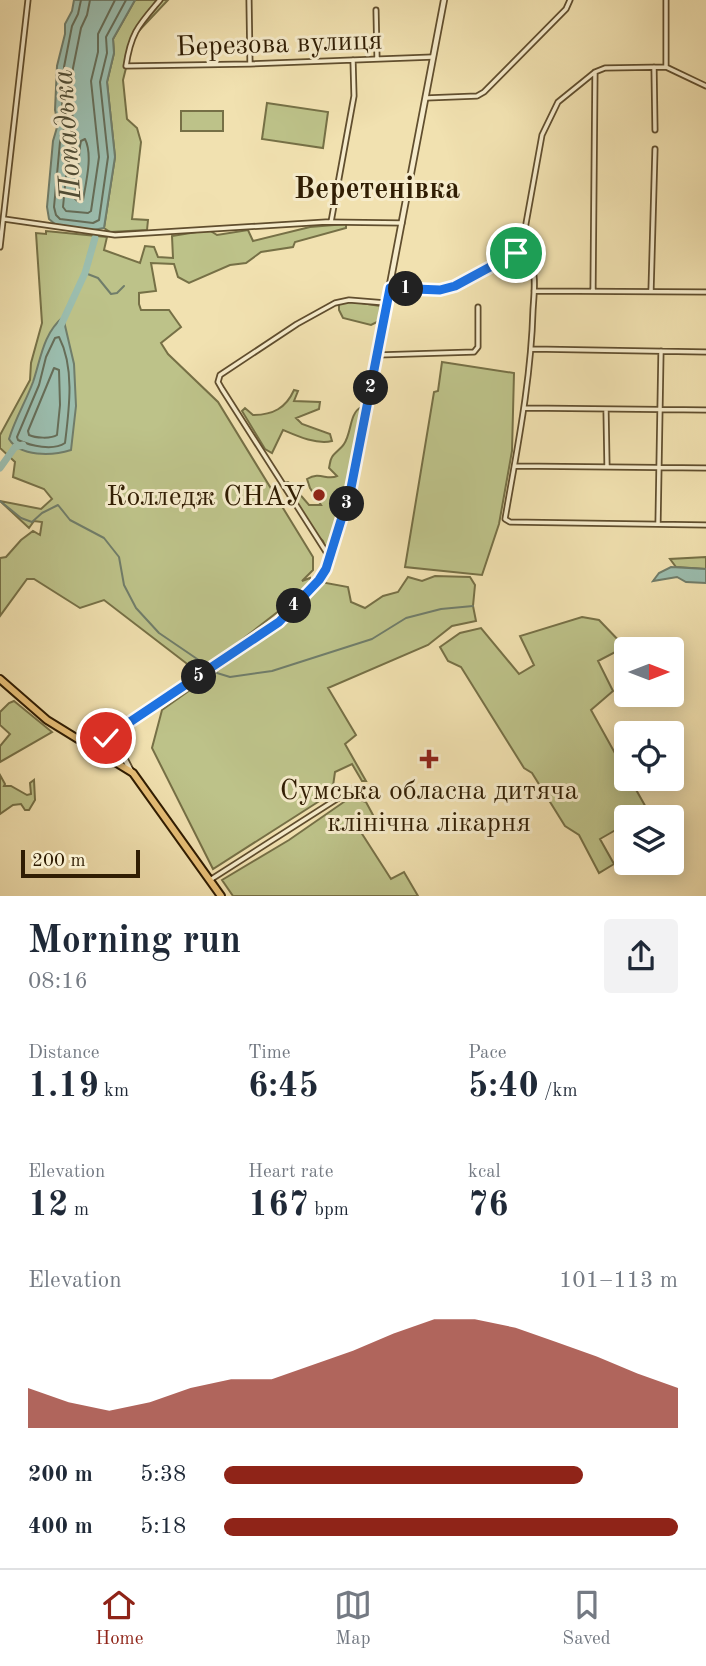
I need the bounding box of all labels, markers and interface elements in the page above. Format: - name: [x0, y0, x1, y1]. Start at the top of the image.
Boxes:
- street label: Березова вулиця: [175, 27, 383, 63]
- water label: Попадька: [48, 68, 88, 203]
- district label: Веретенівка: [294, 175, 460, 205]
- pin: [486, 223, 546, 283]
- icon: arrive: [497, 234, 535, 272]
- pin: 1: [388, 272, 424, 306]
- text: 1: [400, 279, 411, 298]
- pin: 2: [354, 370, 388, 406]
- text: 2: [365, 378, 376, 397]
- place label: Колледж СНАУ: [106, 484, 305, 512]
- pin: 3: [330, 486, 364, 522]
- marker: Колледж СНАУ: [311, 487, 327, 503]
- text: 3: [341, 494, 352, 513]
- pin: 4: [276, 588, 312, 624]
- text: 4: [288, 596, 299, 615]
- north arrow: [614, 637, 684, 707]
- map controls: [614, 637, 684, 875]
- pin: 5: [182, 660, 216, 694]
- text: 5: [193, 667, 204, 686]
- pin: [76, 708, 136, 768]
- icon: check: [87, 719, 125, 757]
- button: locate: [614, 721, 684, 791]
- marker: Сумська обласна дитяча клінічна лікарня: [419, 749, 439, 769]
- place label: Сумська обласна дитяча клінічна лікарня: [280, 778, 578, 838]
- button: layers: [614, 805, 684, 875]
- scale bar: [21, 847, 140, 879]
- text: 200 m: [32, 852, 85, 871]
- button: share: [604, 919, 678, 993]
- text: Morning run: [28, 923, 241, 961]
- text: 08:16: [28, 970, 88, 993]
- text: Distance: [28, 1044, 100, 1063]
- text: Time: [248, 1044, 291, 1063]
- text: Pace: [468, 1044, 507, 1063]
- text: 1.19: [28, 1069, 99, 1104]
- text: 6:45: [248, 1069, 319, 1104]
- text: 5:40: [468, 1069, 539, 1104]
- text: km: [99, 1082, 129, 1101]
- text: /km: [539, 1082, 578, 1101]
- text: Elevation: [28, 1163, 105, 1182]
- text: Heart rate: [248, 1163, 333, 1182]
- text: kcal: [468, 1163, 501, 1182]
- text: 12: [28, 1188, 69, 1223]
- text: 167: [248, 1188, 309, 1223]
- text: 76: [468, 1188, 509, 1223]
- text: m: [69, 1201, 89, 1220]
- text: bpm: [309, 1201, 349, 1220]
- text: Elevation: [28, 1269, 122, 1292]
- text: 101–113 m: [559, 1269, 678, 1292]
- text: 200 m: [28, 1463, 93, 1486]
- text: 5:38: [140, 1463, 186, 1486]
- text: 400 m: [28, 1515, 93, 1538]
- text: 5:18: [140, 1515, 186, 1538]
- tab: Home: [95, 1586, 143, 1651]
- tab: Map: [334, 1586, 372, 1651]
- tab: Saved: [562, 1586, 611, 1651]

